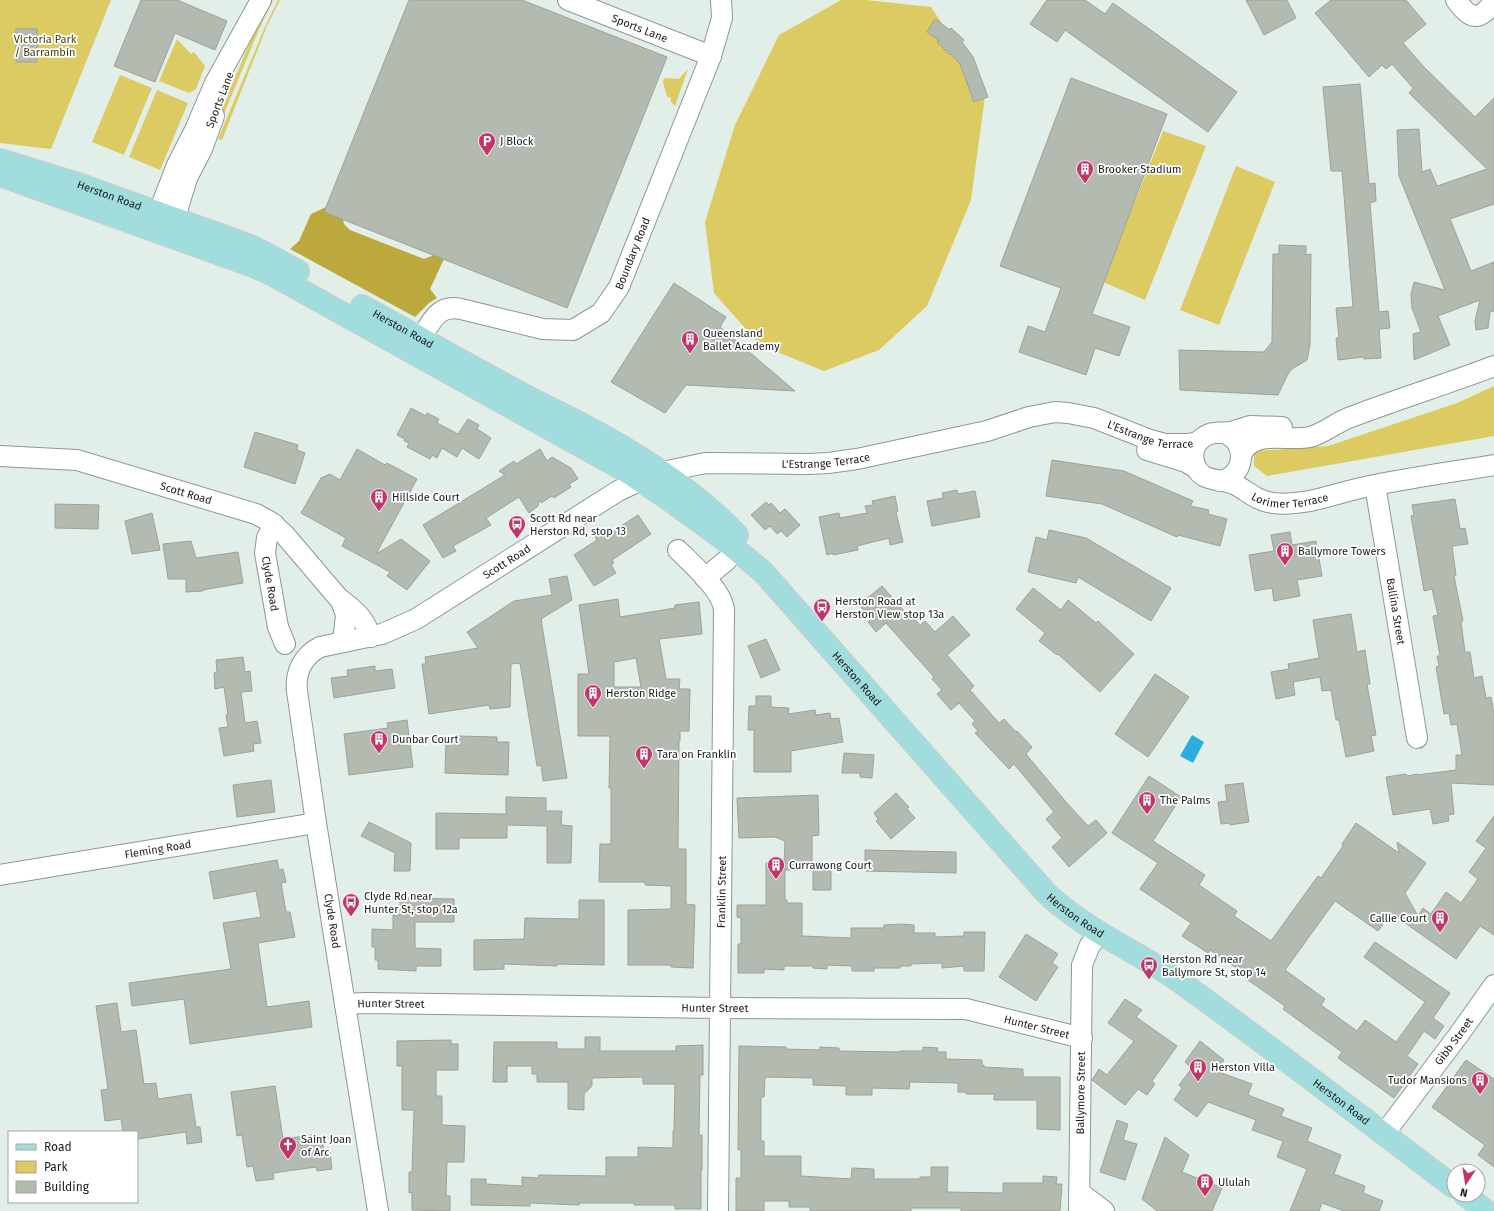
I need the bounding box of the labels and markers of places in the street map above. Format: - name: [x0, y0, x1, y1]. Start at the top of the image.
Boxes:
- parking icon: J Block: [477, 131, 497, 156]
- place label: J Block: [500, 135, 534, 148]
- building icon: Brooker Stadium: [1075, 159, 1095, 184]
- place label: Brooker Stadium: [1098, 163, 1182, 176]
- place label: Queensland Ballet Academy: [703, 327, 780, 353]
- building icon: Queensland Ballet Academy: [680, 329, 700, 354]
- building icon: Hillside Court: [369, 487, 389, 512]
- place label: Hillside Court: [392, 491, 460, 504]
- place label: Scott Rd near Herston Rd, stop 13: [530, 512, 626, 538]
- bus stop icon: Scott Rd near Herston Rd, stop 13: [507, 514, 527, 539]
- building icon: Ballymore Towers: [1275, 541, 1295, 566]
- place label: Ballymore Towers: [1298, 545, 1386, 558]
- place label: Herston Road at Herston View stop 13a: [835, 595, 944, 621]
- bus stop icon: Herston Road at Herston View stop 13a: [812, 597, 832, 622]
- building icon: Herston Ridge: [583, 683, 603, 708]
- place label: Herston Ridge: [606, 687, 676, 700]
- building icon: Dunbar Court: [369, 729, 389, 754]
- place label: Dunbar Court: [392, 733, 459, 746]
- building icon: Tara on Franklin: [634, 744, 654, 769]
- place label: Tara on Franklin: [657, 748, 736, 761]
- building icon: The Palms: [1137, 790, 1157, 815]
- place label: The Palms: [1160, 794, 1211, 807]
- building icon: Currawong Court: [766, 855, 786, 880]
- place label: Currawong Court: [789, 859, 872, 872]
- place label: Clyde Rd near Hunter St, stop 12a: [364, 890, 458, 916]
- bus stop icon: Clyde Rd near Hunter St, stop 12a: [341, 892, 361, 917]
- building icon: Callie Court: [1430, 908, 1450, 933]
- place label: Callie Court: [1370, 912, 1427, 925]
- place label: Herston Rd near Ballymore St, stop 14: [1162, 953, 1266, 979]
- bus stop icon: Herston Rd near Ballymore St, stop 14: [1139, 955, 1159, 980]
- building icon: Herston Villa: [1188, 1057, 1208, 1082]
- place label: Herston Villa: [1211, 1061, 1275, 1074]
- building icon: Tudor Mansions: [1470, 1070, 1490, 1095]
- place label: Tudor Mansions: [1388, 1074, 1467, 1087]
- place label: Saint Joan of Arc: [301, 1133, 352, 1159]
- church icon: Saint Joan of Arc: [278, 1135, 298, 1160]
- building icon: Ululah: [1195, 1172, 1215, 1197]
- place label: Ululah: [1218, 1176, 1251, 1189]

